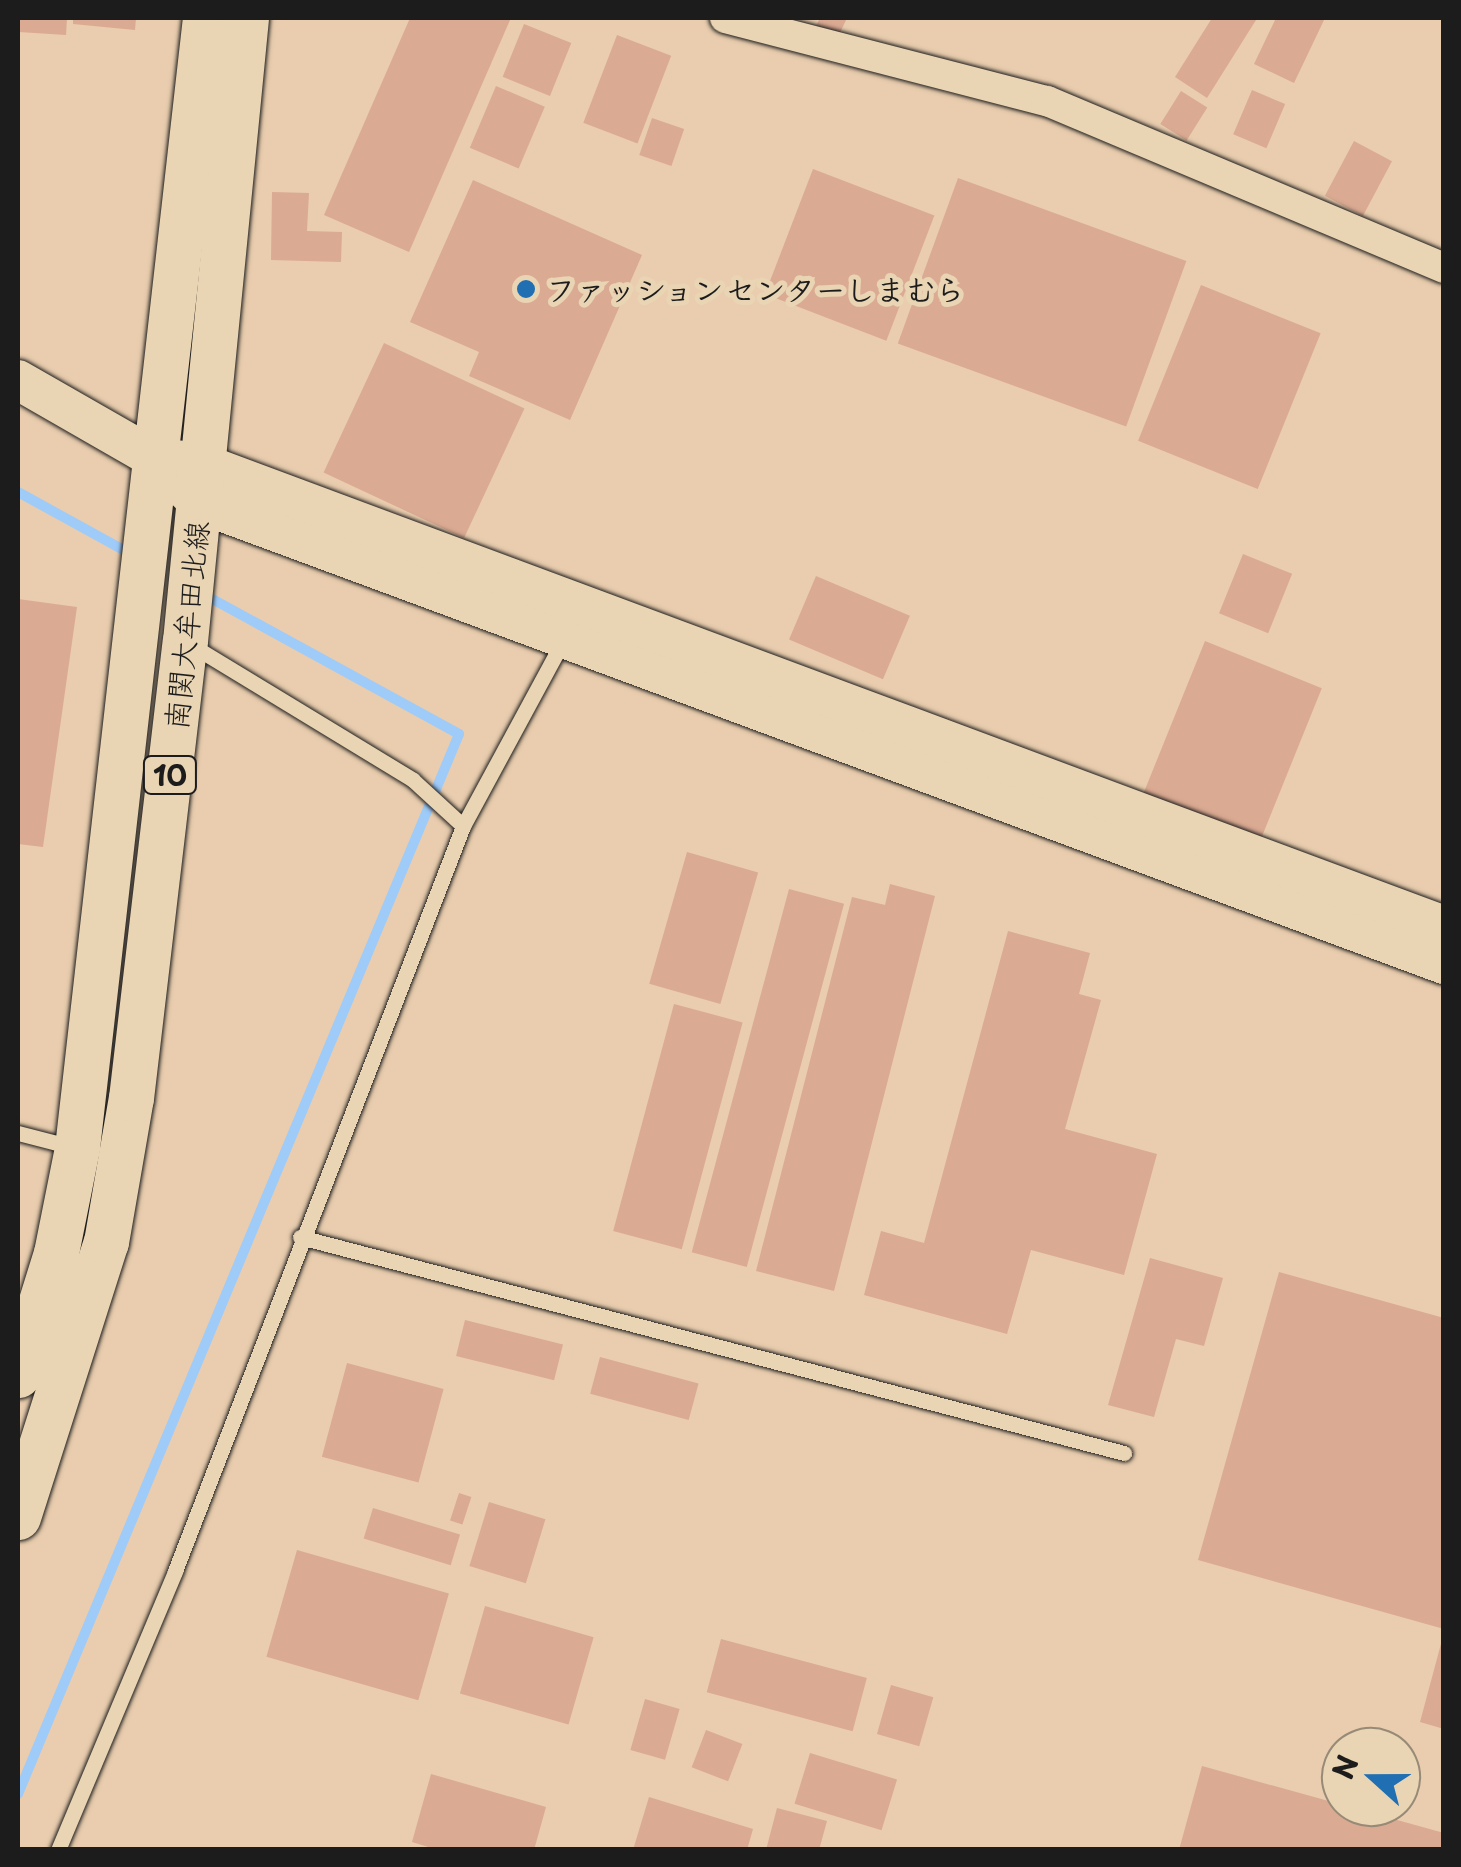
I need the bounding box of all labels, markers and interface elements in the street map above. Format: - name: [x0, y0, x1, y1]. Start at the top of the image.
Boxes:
- place label: ファッションセンターしまむら: [546, 271, 966, 307]
- marker: ファッションセンターしまむら: [515, 278, 537, 300]
- street label: 南関大牟田北線: [157, 519, 215, 731]
- road number: 10: [142, 752, 198, 798]
- north arrow: [1321, 1727, 1421, 1827]
- text: N: [1320, 1749, 1368, 1785]

